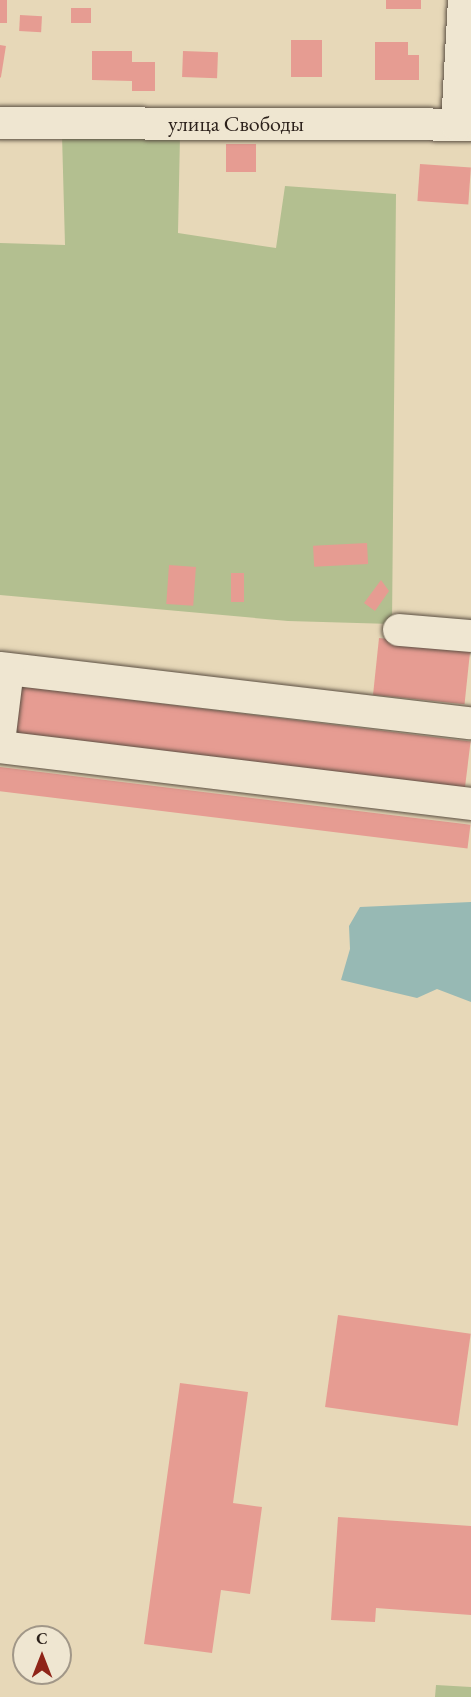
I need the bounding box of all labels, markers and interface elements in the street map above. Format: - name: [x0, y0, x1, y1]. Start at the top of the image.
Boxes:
- street label: улица Свободы: [168, 111, 304, 137]
- north arrow: [12, 1625, 72, 1685]
- text: С: [36, 1628, 48, 1649]

